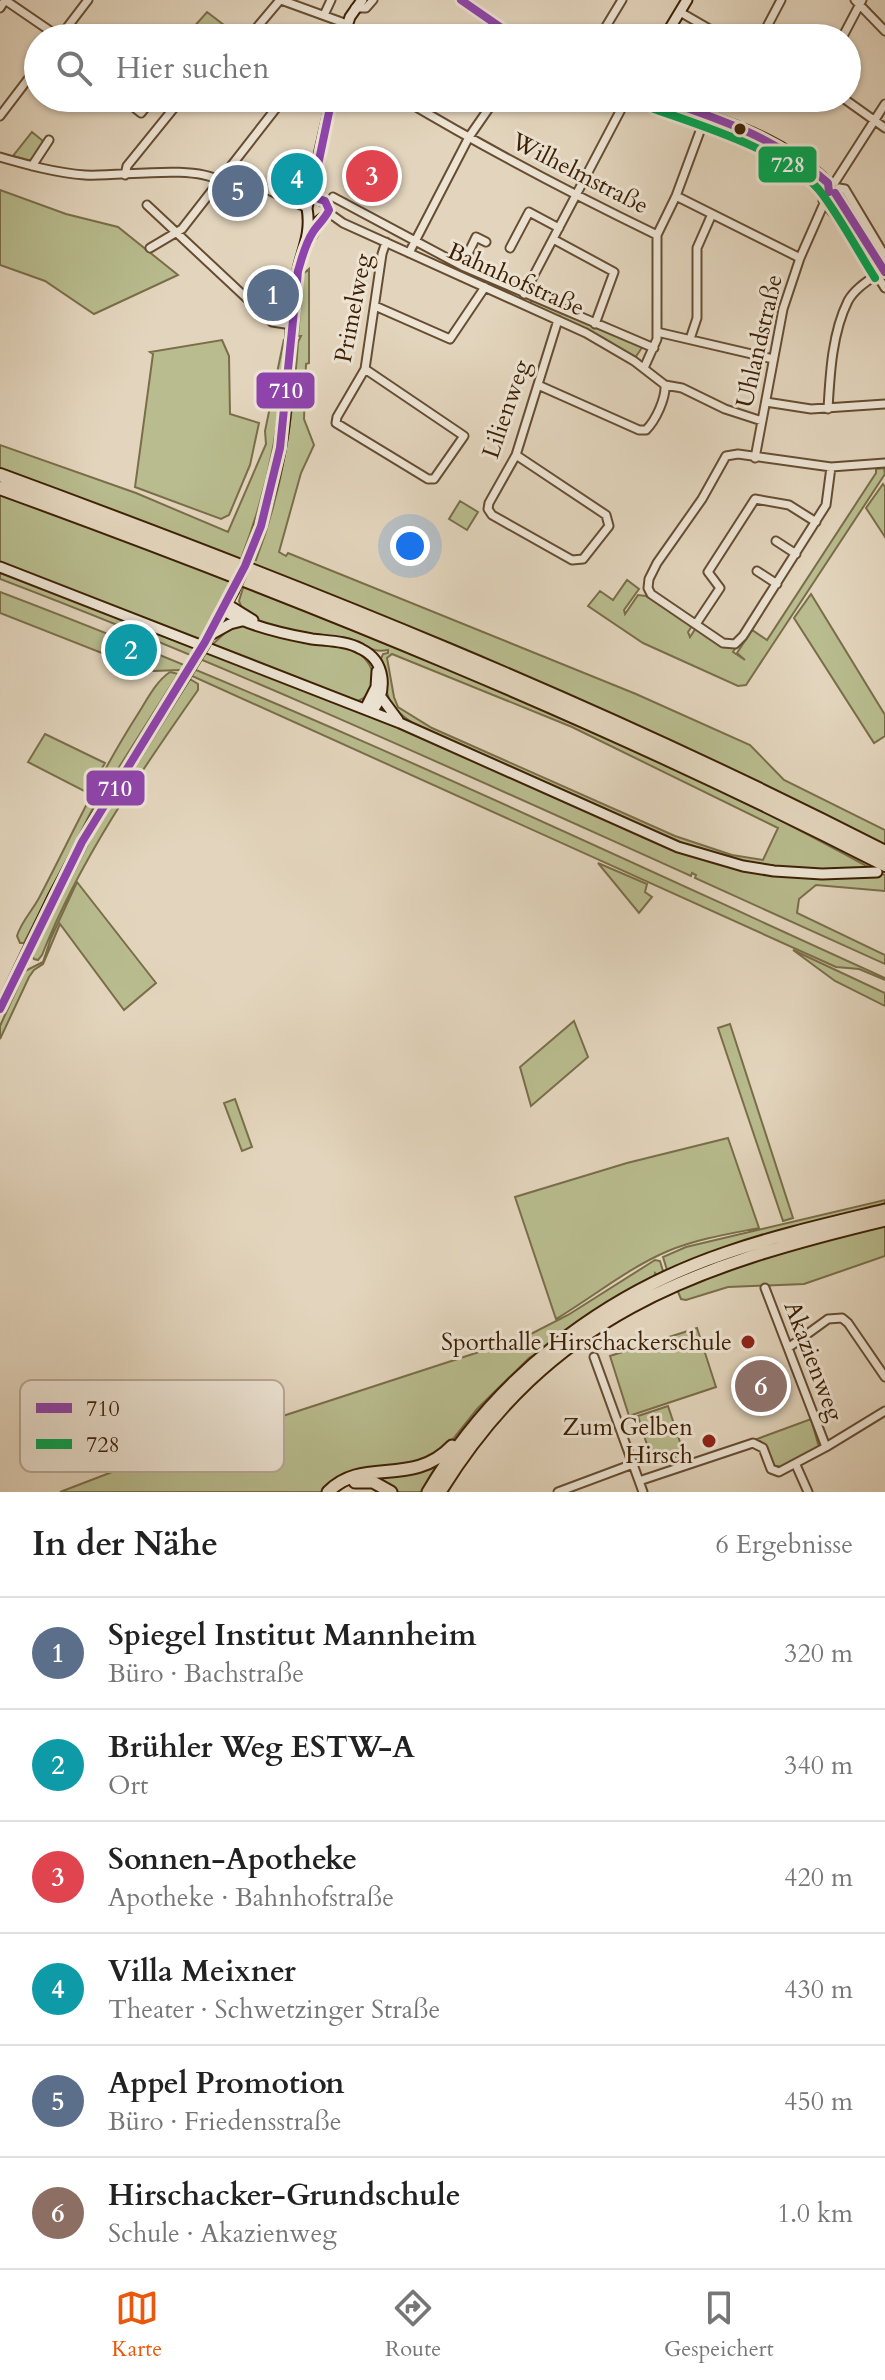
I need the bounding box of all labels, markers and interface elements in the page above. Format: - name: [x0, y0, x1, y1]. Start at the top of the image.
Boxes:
- search box: [24, 24, 861, 112]
- icon: search: [52, 46, 96, 90]
- text: Hier suchen: [116, 48, 269, 89]
- unlabelled marker: [732, 121, 748, 137]
- street label: Wilhelmstraße: [505, 124, 654, 222]
- line badge: 728: [757, 145, 818, 184]
- pin: 3: [346, 146, 398, 206]
- pin: 4: [271, 149, 323, 209]
- text: 728: [771, 150, 805, 180]
- pin: 5: [212, 161, 264, 221]
- street label: Bahnhofstraße: [442, 235, 590, 324]
- street label: Primelweg: [327, 250, 380, 366]
- pin: 1: [247, 265, 299, 325]
- street label: Uhlandstraße: [728, 271, 791, 411]
- street label: Lilienweg: [474, 355, 539, 463]
- line badge: 710: [255, 371, 316, 410]
- text: 710: [269, 376, 303, 406]
- your location: [390, 526, 430, 566]
- pin: 2: [105, 620, 157, 680]
- line badge: 710: [85, 769, 146, 807]
- text: 710: [98, 774, 132, 804]
- street label: Akazienweg: [776, 1296, 852, 1426]
- place label: Sporthalle Hirschackerschule: [441, 1326, 732, 1359]
- marker: Sporthalle Hirschackerschule: [739, 1333, 757, 1351]
- pin: 6: [735, 1356, 787, 1416]
- legend: [20, 1380, 284, 1472]
- text: 710: [86, 1394, 120, 1424]
- place label: Zum Gelben Hirsch: [563, 1411, 693, 1472]
- text: 728: [86, 1430, 120, 1460]
- marker: Zum Gelben Hirsch: [700, 1432, 718, 1450]
- text: In der Nähe: [32, 1521, 218, 1567]
- text: 6 Ergebnisse: [716, 1527, 853, 1562]
- text: Spiegel Institut Mannheim: [108, 1615, 476, 1656]
- text: 1: [51, 1636, 65, 1671]
- text: 320 m: [784, 1636, 853, 1671]
- text: Büro · Bachstraße: [108, 1656, 304, 1691]
- text: Brühler Weg ESTW-A: [108, 1727, 415, 1768]
- text: 2: [51, 1748, 65, 1783]
- text: 340 m: [784, 1748, 853, 1783]
- text: Ort: [108, 1768, 148, 1803]
- text: Sonnen-Apotheke: [108, 1839, 357, 1880]
- text: 3: [51, 1860, 65, 1895]
- text: 420 m: [784, 1860, 853, 1895]
- text: Apotheke · Bahnhofstraße: [108, 1880, 394, 1915]
- text: Villa Meixner: [108, 1951, 296, 1992]
- text: 4: [51, 1972, 65, 2007]
- text: 430 m: [784, 1972, 853, 2007]
- text: Theater · Schwetzinger Straße: [108, 1992, 440, 2027]
- text: Appel Promotion: [108, 2063, 345, 2104]
- text: 5: [51, 2084, 65, 2119]
- text: 450 m: [784, 2084, 853, 2119]
- text: Büro · Friedensstraße: [108, 2104, 341, 2139]
- text: Hirschacker-Grundschule: [108, 2175, 461, 2216]
- text: 6: [51, 2196, 65, 2231]
- text: 1.0 km: [777, 2196, 853, 2231]
- text: Schule · Akazienweg: [108, 2216, 337, 2251]
- tab: Karte: [111, 2286, 162, 2364]
- tab: Route: [385, 2286, 441, 2364]
- tab: Gespeichert: [664, 2286, 774, 2364]

